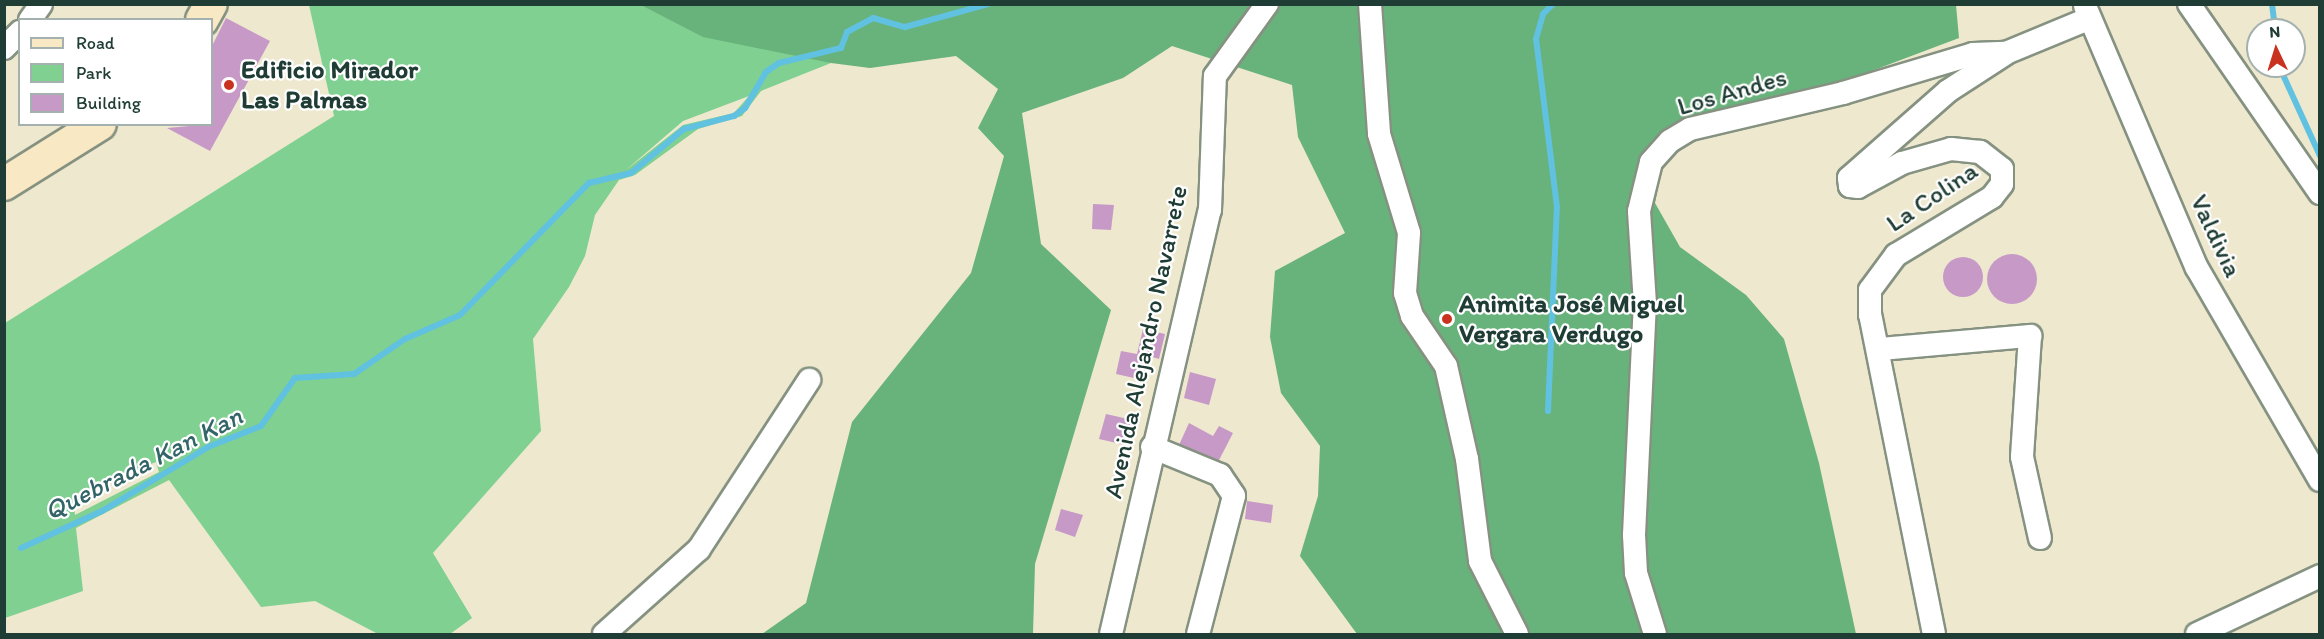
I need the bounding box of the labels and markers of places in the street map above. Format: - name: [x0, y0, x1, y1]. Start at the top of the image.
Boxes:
- place label: Edificio Mirador Las Palmas: [241, 54, 418, 116]
- marker: Edificio Mirador Las Palmas: [222, 78, 236, 92]
- place label: Animita José Miguel Vergara Verdugo: [1459, 288, 1684, 350]
- marker: Animita José Miguel Vergara Verdugo: [1440, 312, 1454, 326]

